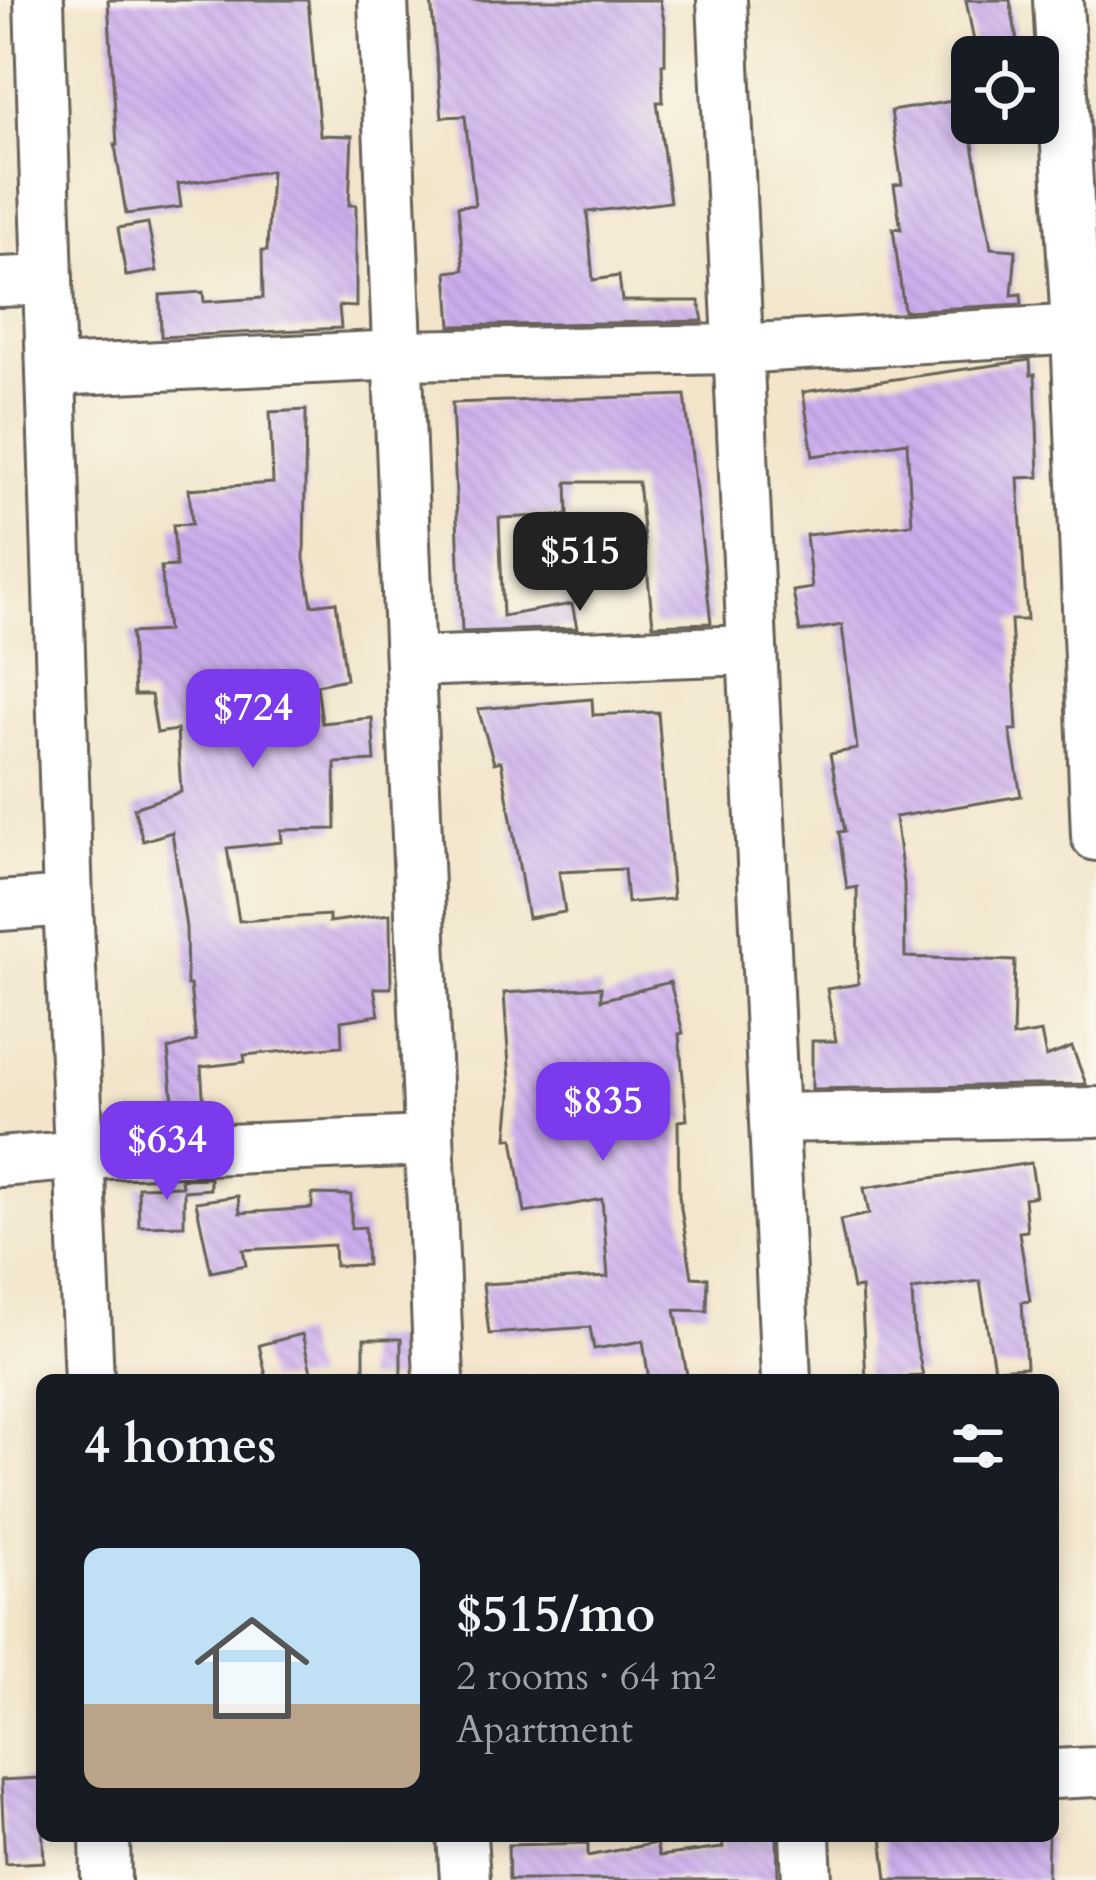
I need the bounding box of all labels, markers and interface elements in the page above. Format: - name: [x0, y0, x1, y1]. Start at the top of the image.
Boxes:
- map controls: [951, 36, 1059, 144]
- button: locate: [951, 36, 1059, 144]
- pin: $515: [509, 512, 651, 614]
- text: $515: [540, 524, 620, 577]
- pin: $724: [182, 669, 324, 771]
- text: $724: [213, 681, 293, 734]
- pin: $835: [532, 1062, 674, 1164]
- text: $835: [563, 1074, 643, 1127]
- pin: $634: [96, 1101, 238, 1203]
- text: $634: [127, 1113, 207, 1166]
- text: 4 homes: [84, 1411, 276, 1481]
- icon: filters: [945, 1413, 1011, 1479]
- text: $515/mo: [456, 1580, 655, 1650]
- icon: home: [180, 1596, 324, 1740]
- text: 2 rooms · 64 m²: [456, 1650, 716, 1703]
- text: Apartment: [456, 1703, 633, 1756]

